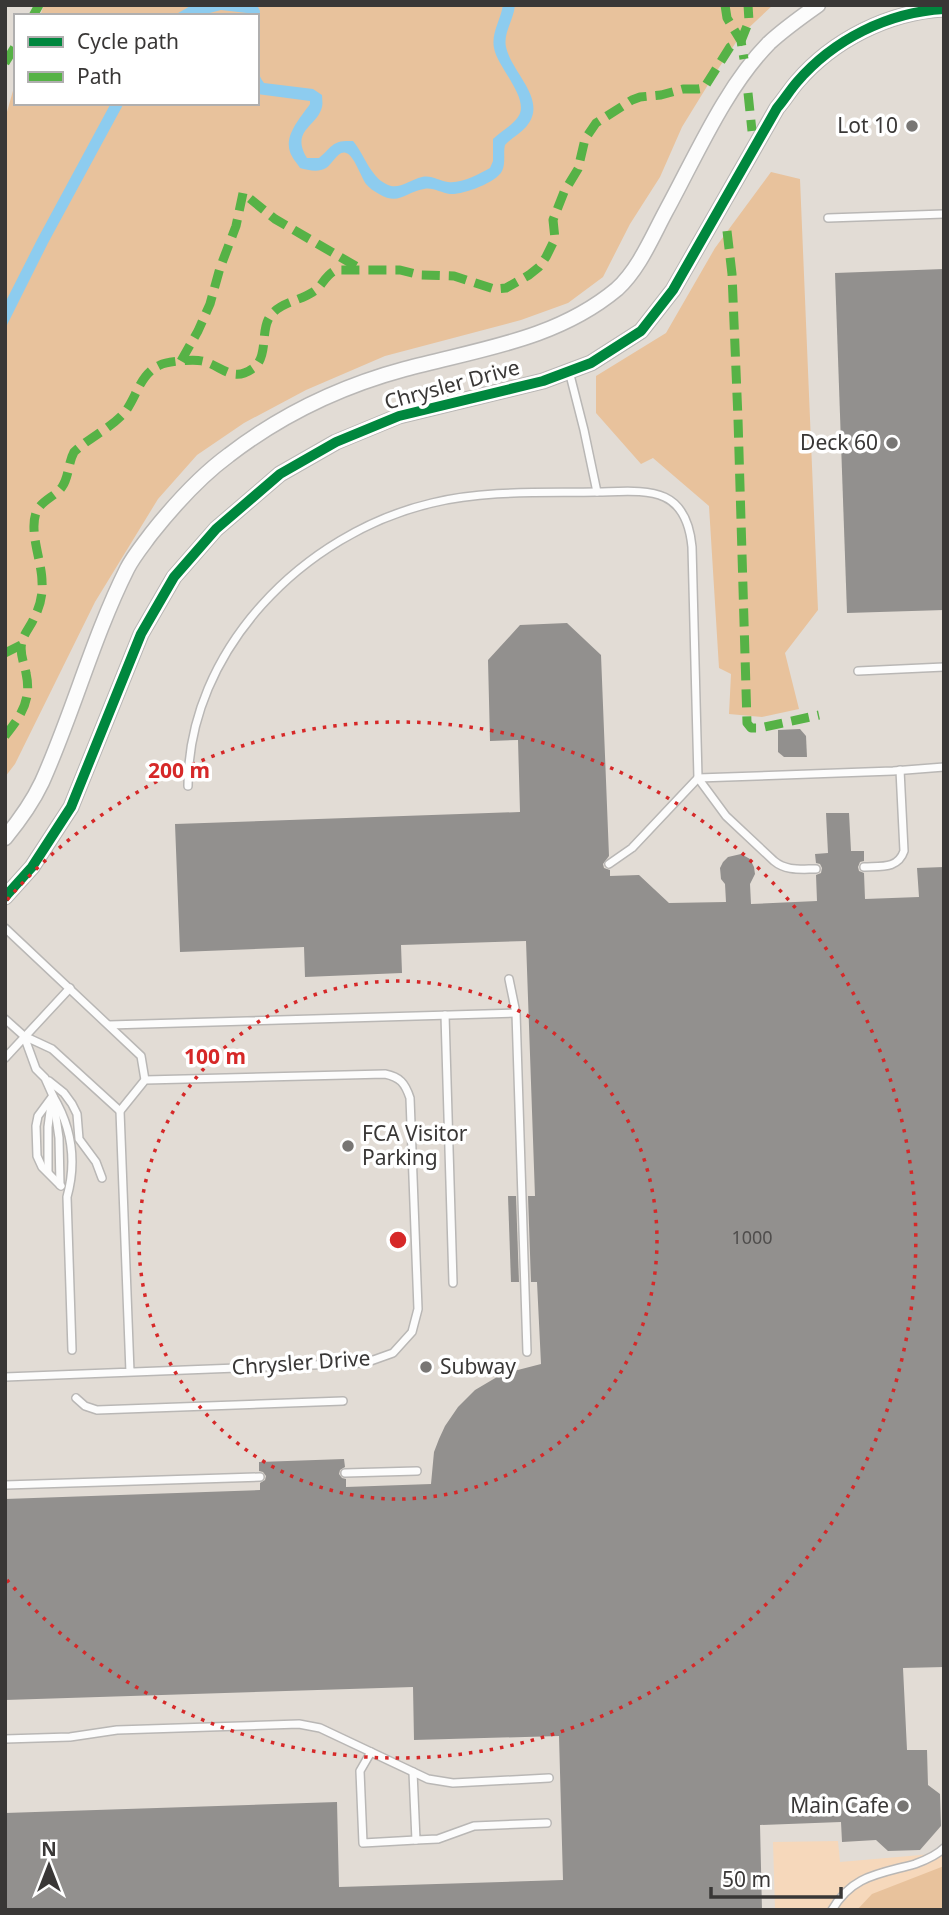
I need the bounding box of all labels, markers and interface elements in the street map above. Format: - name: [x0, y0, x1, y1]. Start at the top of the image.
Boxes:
- legend: [14, 14, 259, 105]
- text: Cycle path: [77, 27, 179, 55]
- text: Path: [77, 62, 122, 90]
- place label: Lot 10: [837, 111, 898, 139]
- marker: Lot 10: [904, 118, 920, 134]
- street label: Chrysler Drive: [381, 353, 523, 416]
- place label: Deck 60: [800, 428, 878, 456]
- marker: Deck 60: [884, 435, 900, 451]
- text: 200 m: [148, 756, 210, 784]
- text: 100 m: [184, 1042, 246, 1070]
- place label: FCA Visitor Parking: [362, 1119, 468, 1171]
- marker: FCA Visitor Parking: [340, 1138, 356, 1154]
- house number: 1000: [731, 1225, 773, 1249]
- centre of rings: [386, 1228, 410, 1252]
- street label: Chrysler Drive: [231, 1343, 371, 1381]
- place label: Subway: [440, 1352, 516, 1380]
- marker: Subway: [418, 1359, 434, 1375]
- place label: Main Cafe: [790, 1791, 889, 1819]
- marker: Main Cafe: [895, 1798, 911, 1814]
- north arrow: [14, 1831, 84, 1901]
- text: N: [41, 1836, 57, 1862]
- scale bar: [711, 1856, 841, 1900]
- text: 50 m: [722, 1865, 771, 1893]

